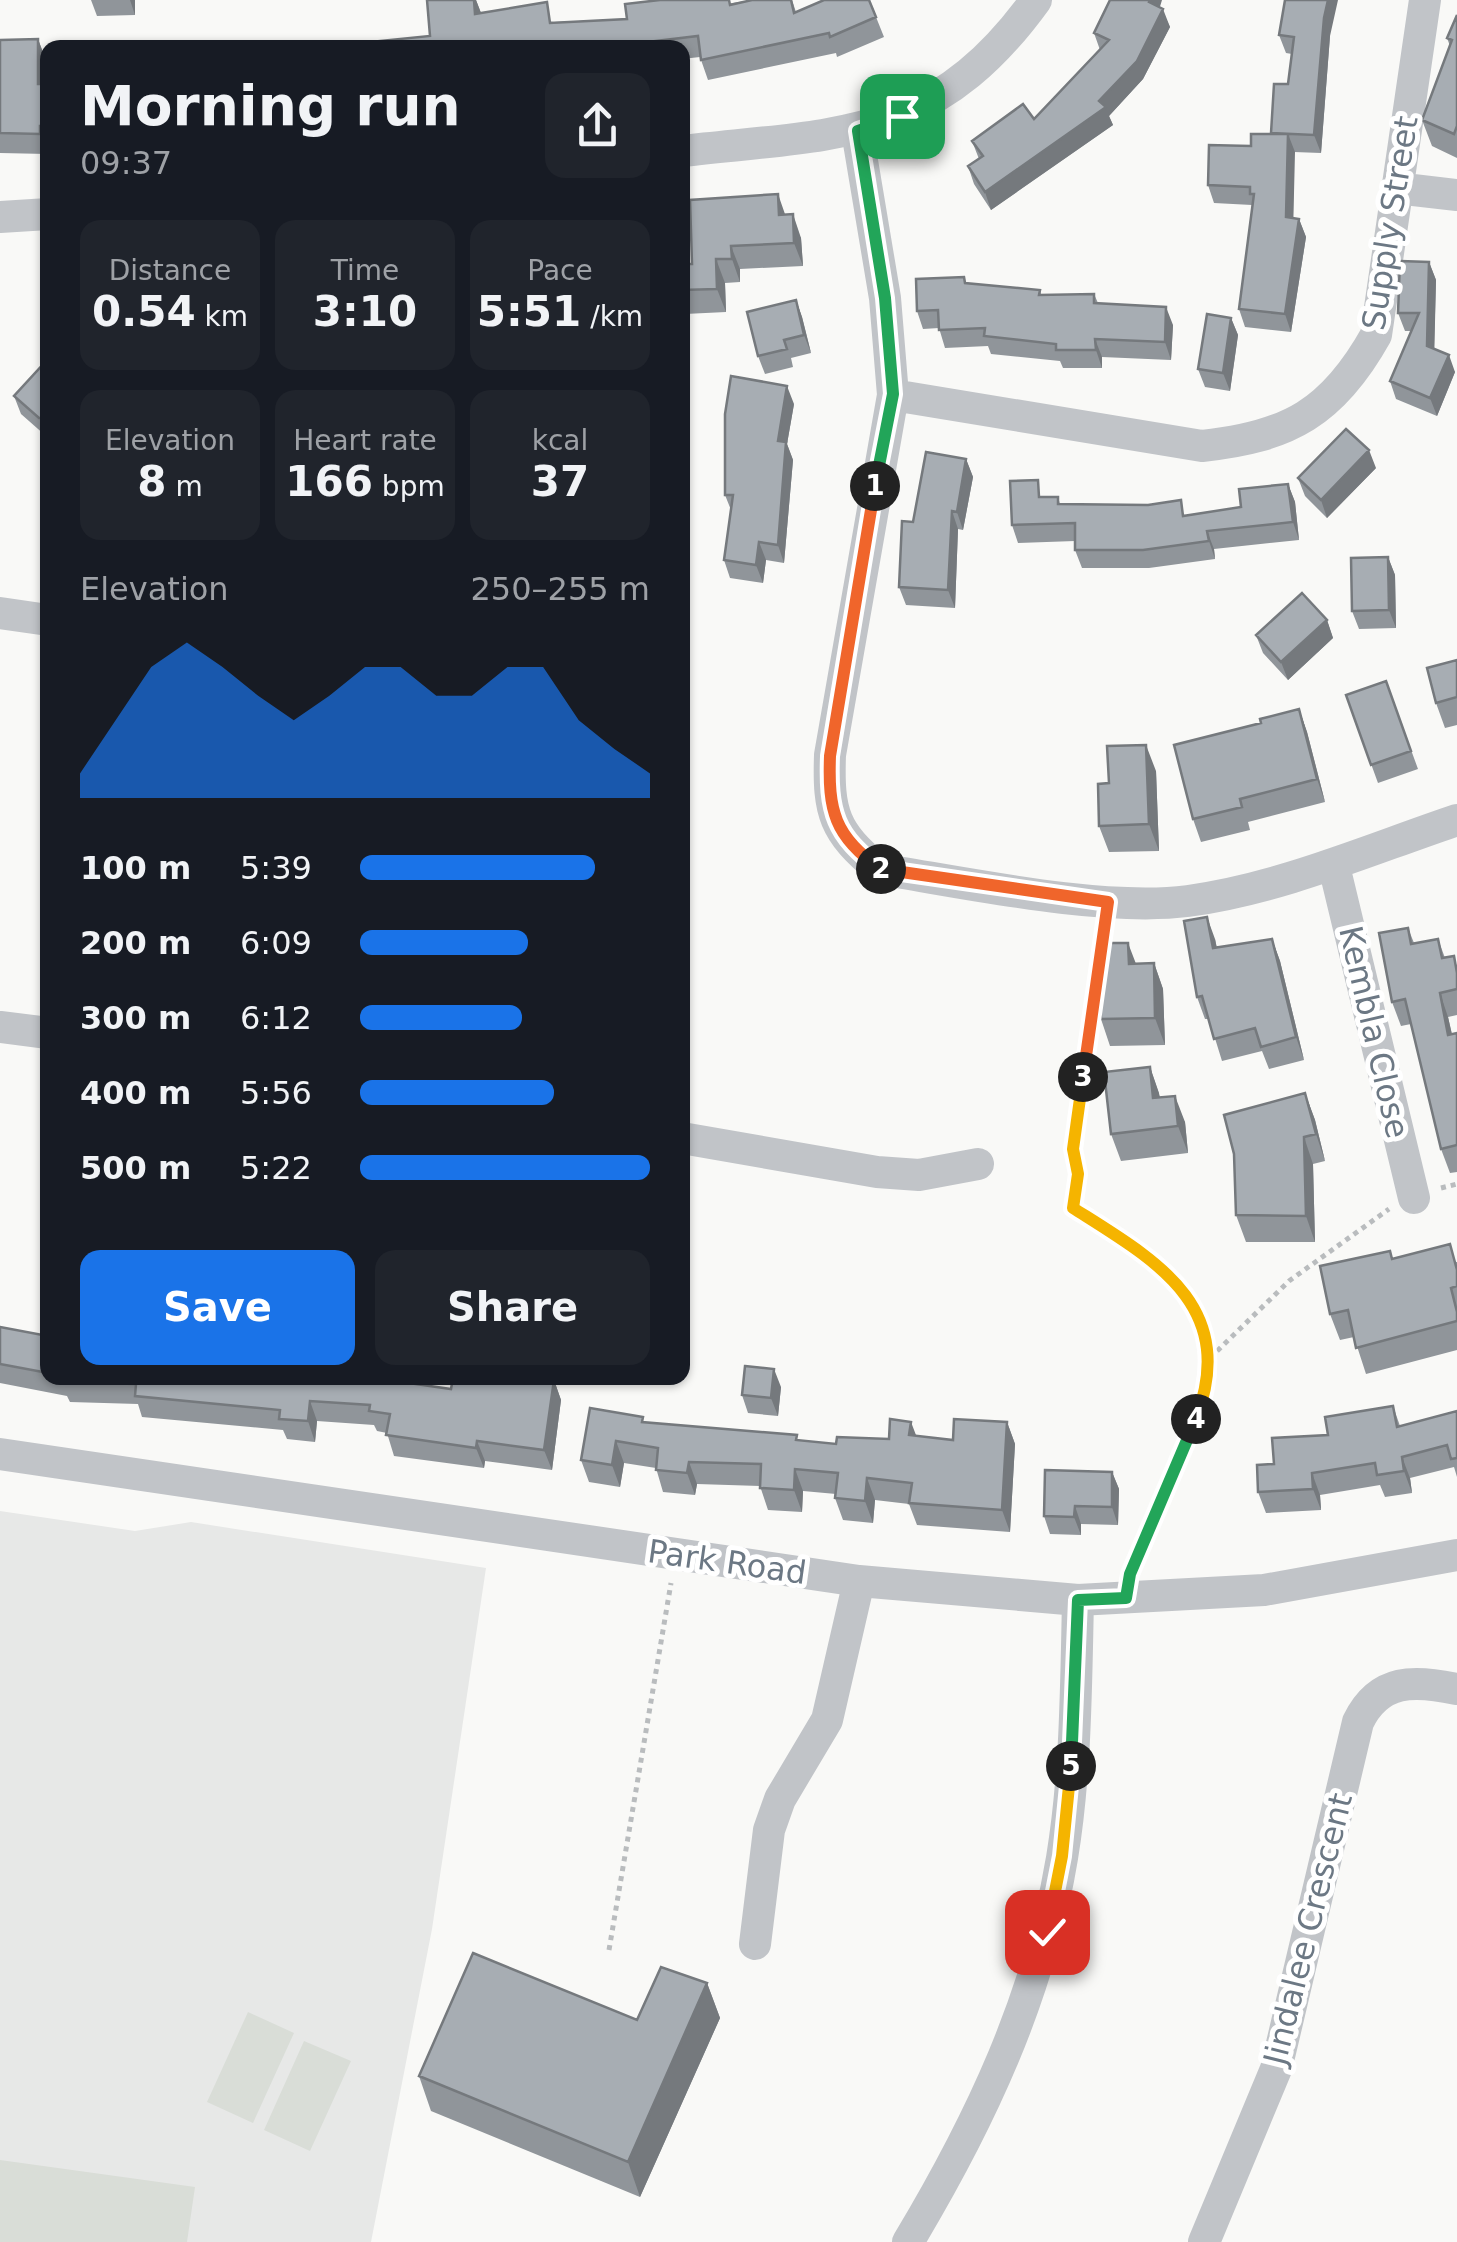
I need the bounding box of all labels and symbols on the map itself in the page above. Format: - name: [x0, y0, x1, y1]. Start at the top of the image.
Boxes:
- pin: [860, 74, 945, 159]
- street label: Supply Street: [1354, 113, 1426, 333]
- pin: 1: [850, 461, 900, 511]
- pin: 2: [856, 844, 906, 894]
- street label: Kembla Close: [1331, 922, 1417, 1142]
- pin: 3: [1058, 1052, 1108, 1102]
- pin: 4: [1171, 1394, 1221, 1444]
- street label: Park Road: [645, 1532, 809, 1592]
- pin: 5: [1046, 1741, 1096, 1791]
- street label: Jindalee Crescent: [1255, 1789, 1360, 2071]
- pin: [1005, 1890, 1090, 1975]

